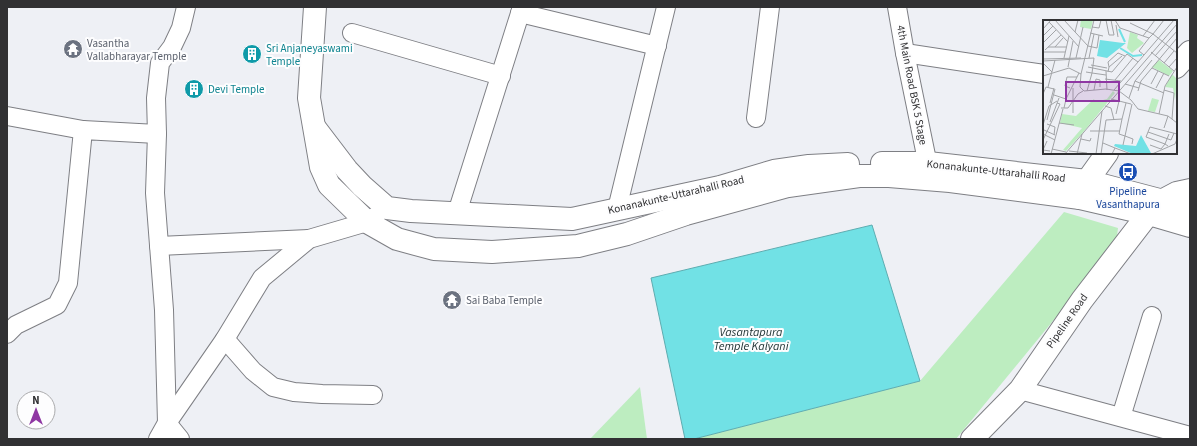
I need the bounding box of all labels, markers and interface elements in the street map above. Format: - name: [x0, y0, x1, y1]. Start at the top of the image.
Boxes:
- inset map: [1043, 20, 1177, 154]
- street label: 4th Main Road BSK 5 Stage: [893, 24, 931, 147]
- place label: Vasantha Vallabharayar Temple: [87, 36, 187, 64]
- temple icon: Vasantha Vallabharayar Temple: [62, 38, 84, 60]
- place label: Sri Anjaneyaswami Temple: [266, 41, 353, 69]
- building icon: Sri Anjaneyaswami Temple: [241, 43, 263, 65]
- building icon: Devi Temple: [183, 78, 205, 100]
- place label: Devi Temple: [208, 82, 265, 97]
- street label: Konanakunte-Uttarahalli Road: [926, 156, 1066, 186]
- bus stop icon: Pipeline Vasanthapura: [1117, 161, 1139, 183]
- street label: Konanakunte-Uttarahalli Road: [606, 172, 746, 218]
- place label: Pipeline Vasanthapura: [1096, 184, 1160, 212]
- temple icon: Sai Baba Temple: [441, 289, 463, 311]
- street label: Pipeline Road: [1043, 291, 1091, 351]
- place label: Sai Baba Temple: [466, 293, 543, 308]
- water label: Vasantapura Temple Kalyani: [713, 324, 789, 355]
- north arrow: [16, 390, 56, 430]
- text: N: [32, 393, 40, 408]

